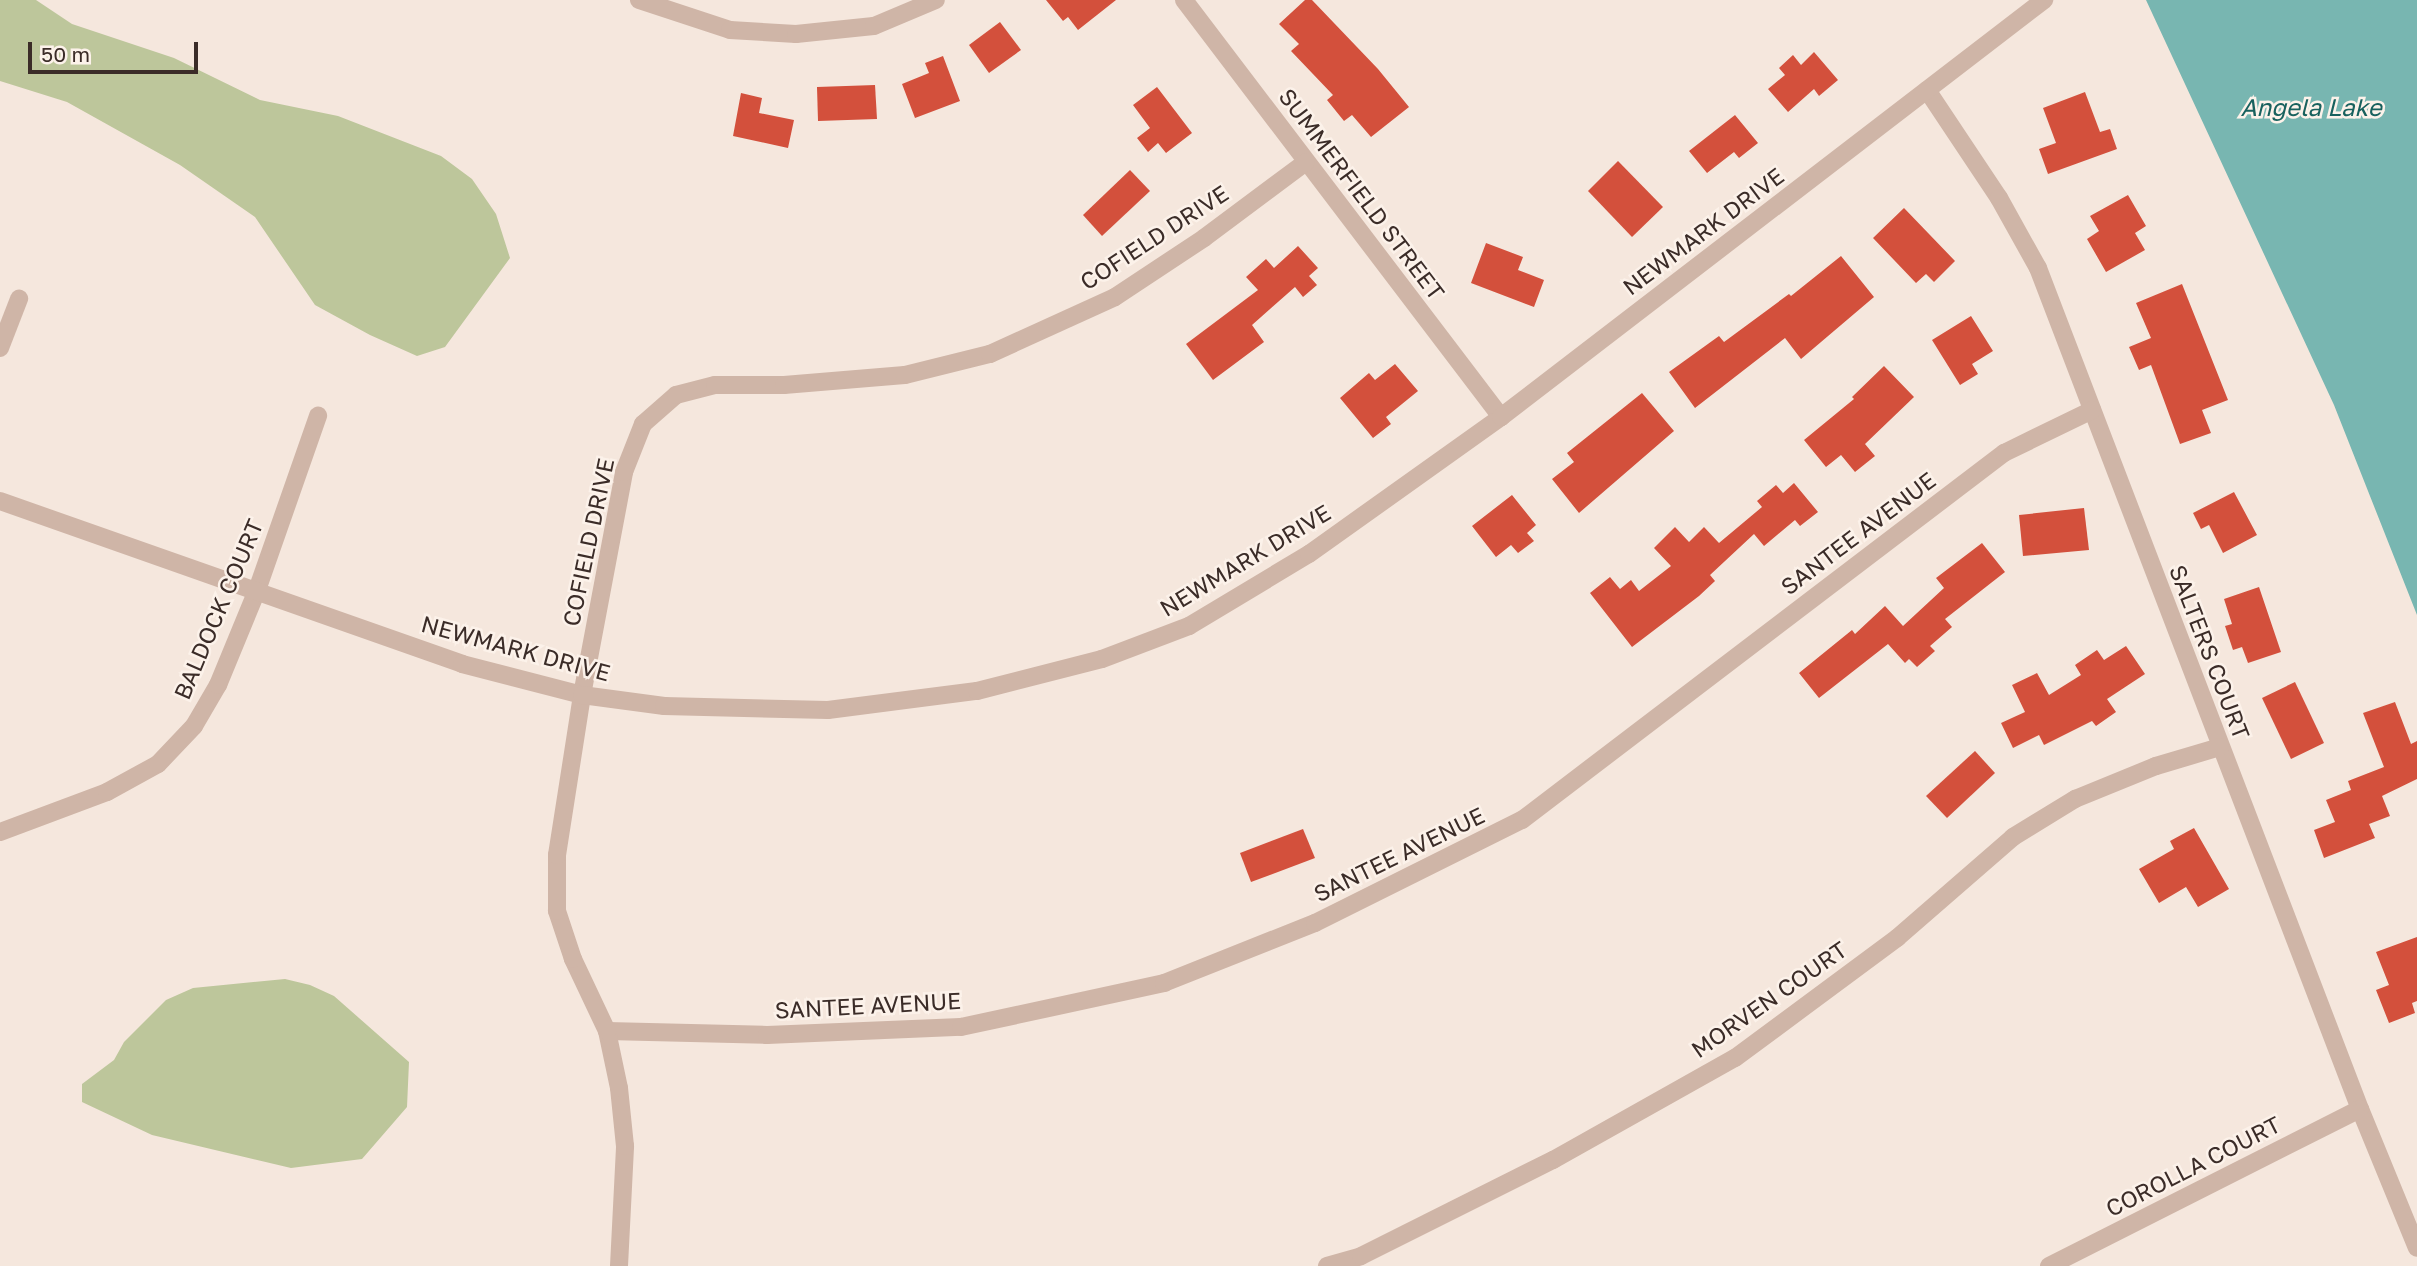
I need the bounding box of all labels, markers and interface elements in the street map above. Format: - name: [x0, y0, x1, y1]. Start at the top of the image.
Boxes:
- scale bar: [32, 28, 201, 72]
- text: 50 m: [41, 41, 90, 67]
- street label: SUMMERFIELD STREET: [1273, 83, 1451, 305]
- water label: Angela Lake: [2240, 93, 2382, 121]
- street label: NEWMARK DRIVE: [1617, 161, 1789, 301]
- street label: COFIELD DRIVE: [1075, 179, 1233, 295]
- street label: COFIELD DRIVE: [557, 456, 619, 628]
- street label: SANTEE AVENUE: [1775, 466, 1941, 600]
- street label: NEWMARK DRIVE: [1155, 498, 1335, 622]
- street label: BALDOCK COURT: [168, 515, 268, 703]
- street label: SALTERS COURT: [2164, 561, 2256, 743]
- street label: NEWMARK DRIVE: [419, 610, 613, 686]
- street label: SANTEE AVENUE: [1309, 801, 1489, 907]
- street label: MORVEN COURT: [1686, 935, 1852, 1063]
- street label: SANTEE AVENUE: [774, 986, 962, 1024]
- street label: COROLLA COURT: [2101, 1110, 2285, 1222]

